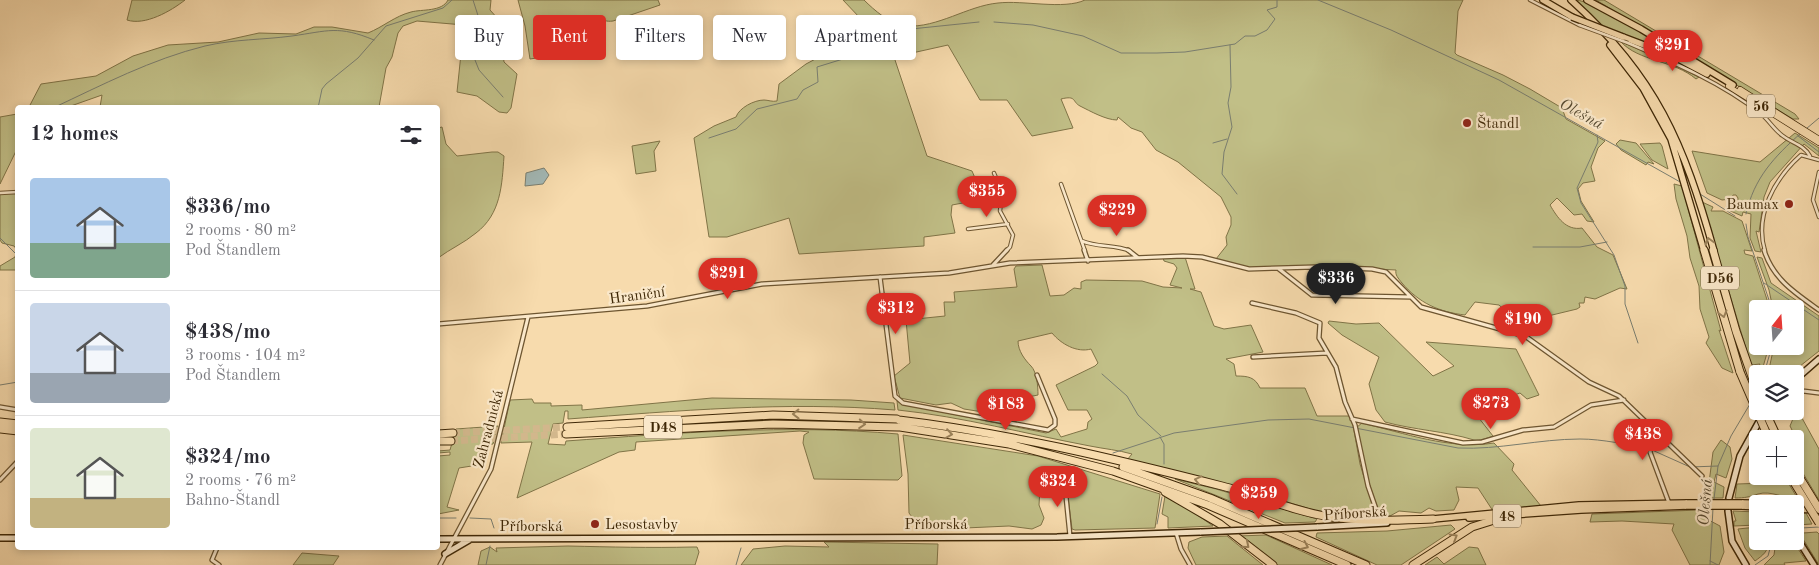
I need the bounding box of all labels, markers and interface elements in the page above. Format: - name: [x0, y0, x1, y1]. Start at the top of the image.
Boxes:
- chip: Buy: [455, 15, 523, 60]
- chip: Rent: [533, 15, 606, 60]
- chip: Filters: [616, 15, 703, 60]
- chip: New: [713, 15, 786, 60]
- chip: Apartment: [796, 15, 916, 60]
- pin: $291: [1643, 30, 1703, 72]
- text: $291: [1654, 38, 1692, 54]
- road number: 56: [1747, 94, 1775, 118]
- water label: Olešná: [1557, 96, 1606, 133]
- place label: Štandl: [1477, 114, 1519, 132]
- marker: Štandl: [1461, 117, 1473, 129]
- icon: filters: [397, 121, 425, 149]
- text: 12 homes: [30, 124, 118, 145]
- pin: $355: [957, 176, 1017, 218]
- text: $355: [968, 184, 1006, 200]
- pin: $229: [1087, 194, 1147, 237]
- text: $336/mo: [185, 197, 271, 218]
- icon: home: [70, 198, 130, 258]
- place label: Baumax: [1726, 198, 1779, 213]
- marker: Baumax: [1783, 198, 1795, 210]
- text: $229: [1098, 203, 1136, 219]
- text: 2 rooms · 80 m²: [185, 223, 296, 239]
- one-way arrow: [1705, 237, 1715, 245]
- text: Pod Štandlem: [185, 243, 281, 259]
- pin: $291: [698, 258, 758, 300]
- pin: $336: [1306, 262, 1366, 305]
- text: $291: [709, 266, 747, 282]
- road number: D56: [1701, 266, 1739, 290]
- text: $336: [1317, 271, 1355, 287]
- street label: Hraniční: [608, 285, 667, 308]
- pin: $312: [866, 292, 926, 335]
- north arrow: [1749, 300, 1804, 355]
- map controls: [1749, 300, 1804, 550]
- text: $312: [877, 301, 915, 317]
- pin: $190: [1493, 304, 1553, 346]
- one-way arrow: [1717, 310, 1727, 318]
- text: $190: [1504, 312, 1542, 328]
- text: $438/mo: [185, 322, 271, 343]
- icon: home: [70, 323, 130, 383]
- text: 3 rooms · 104 m²: [185, 348, 305, 364]
- button: layers: [1749, 365, 1804, 420]
- text: Pod Štandlem: [185, 368, 281, 384]
- street label: Zahradnická: [472, 388, 507, 470]
- pin: $183: [976, 388, 1036, 431]
- pin: $273: [1461, 388, 1521, 430]
- text: $273: [1472, 396, 1510, 412]
- text: $183: [987, 397, 1025, 413]
- one-way arrow: [791, 409, 799, 419]
- road number: D48: [644, 416, 682, 438]
- pin: $438: [1613, 418, 1673, 461]
- one-way arrow: [858, 419, 866, 430]
- text: $438: [1624, 427, 1662, 443]
- one-way arrow: [944, 428, 953, 438]
- button: +: [1749, 430, 1804, 485]
- text: $324/mo: [185, 447, 271, 468]
- icon: home: [70, 448, 130, 508]
- pin: $324: [1028, 466, 1088, 508]
- text: 2 rooms · 76 m²: [185, 473, 296, 489]
- text: $324: [1039, 474, 1077, 490]
- one-way arrow: [1193, 475, 1202, 486]
- pin: $259: [1229, 478, 1289, 520]
- water label: Olešná: [1696, 478, 1716, 526]
- text: $259: [1240, 486, 1278, 502]
- text: Bahno-Štandl: [185, 493, 280, 509]
- button: −: [1749, 495, 1804, 550]
- road number: 48: [1493, 504, 1521, 528]
- street label: Příborská: [1323, 505, 1388, 524]
- marker: Lesostavby: [589, 518, 601, 530]
- place label: Lesostavby: [605, 518, 678, 533]
- street label: Příborská: [904, 518, 968, 533]
- street label: Příborská: [499, 520, 563, 535]
- one-way arrow: [1449, 534, 1458, 543]
- one-way arrow: [1241, 539, 1250, 548]
- one-way arrow: [1300, 540, 1309, 550]

